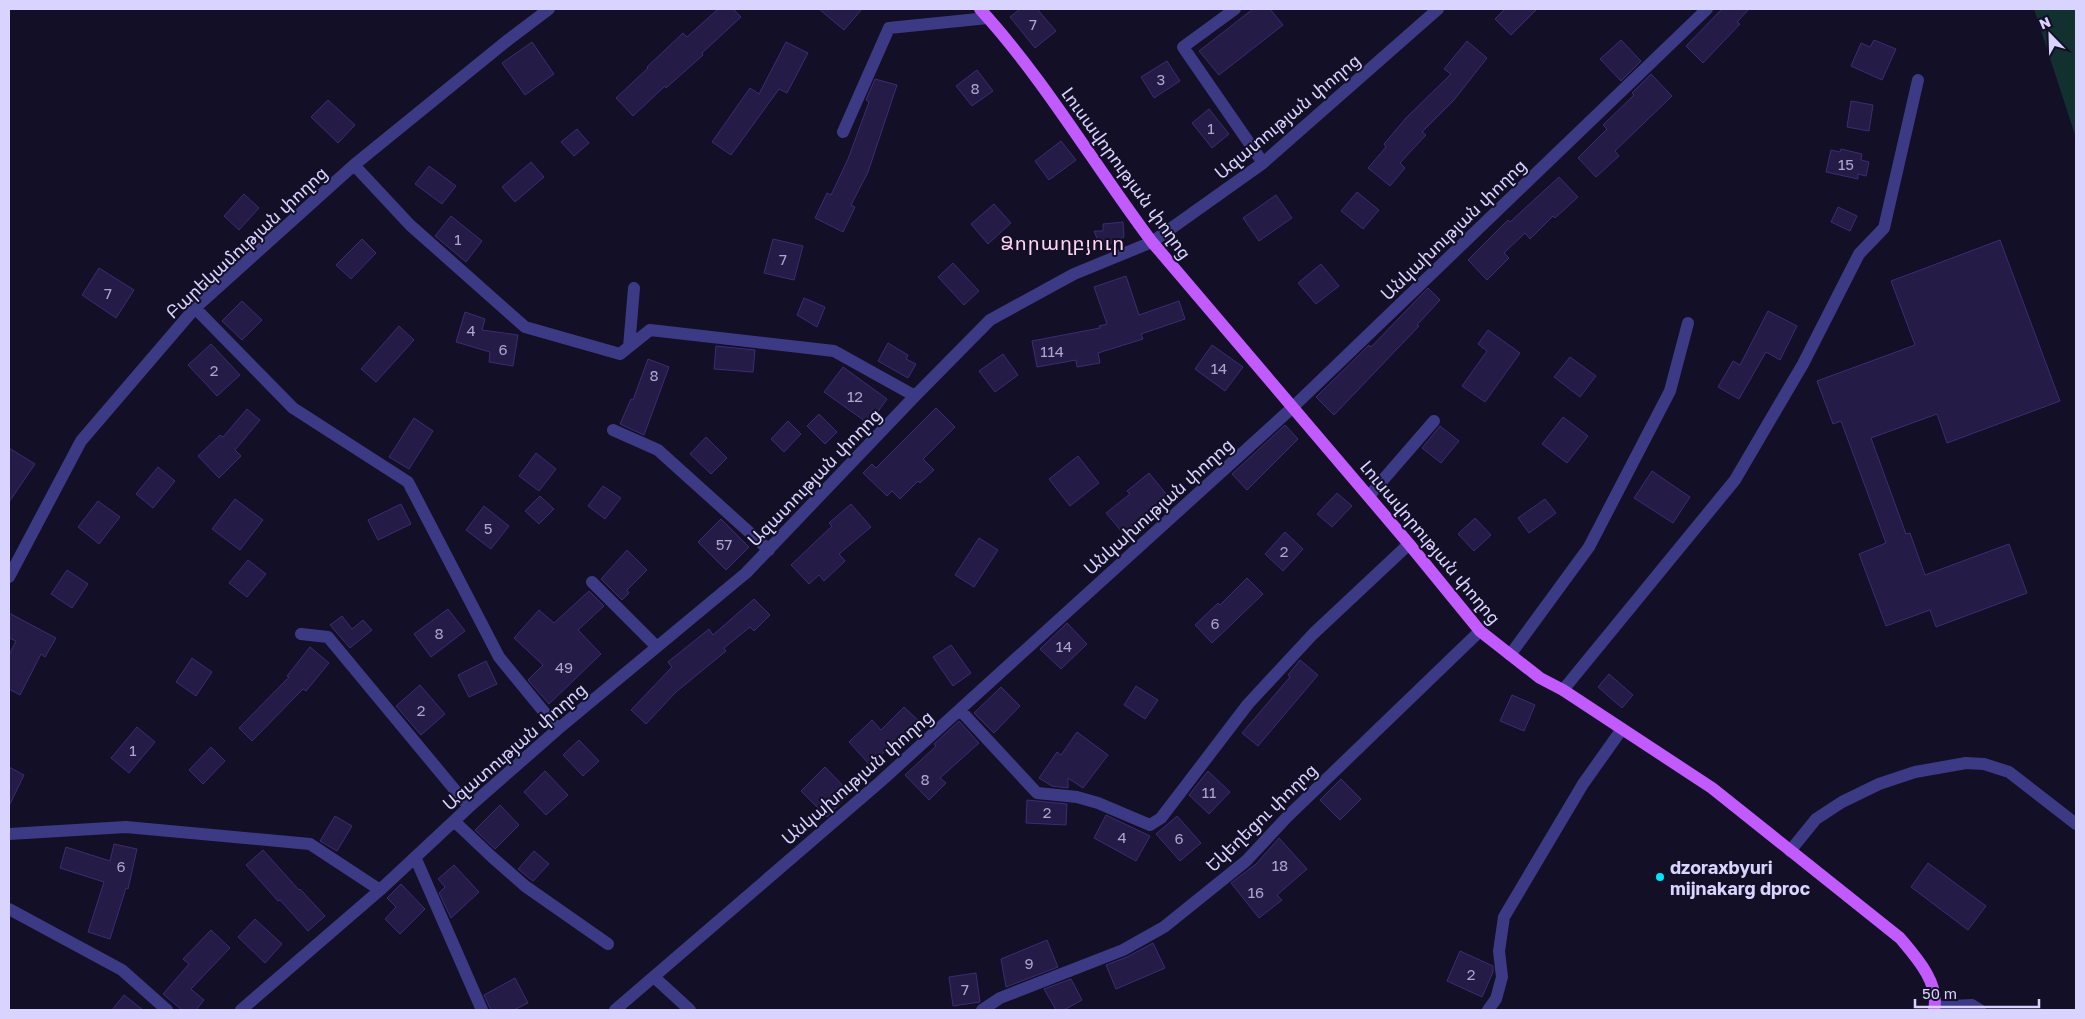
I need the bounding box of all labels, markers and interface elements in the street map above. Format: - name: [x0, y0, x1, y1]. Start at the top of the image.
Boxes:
- north arrow: [2025, 10, 2075, 60]
- text: N: [2037, 13, 2053, 32]
- house number: 7: [1029, 15, 1037, 33]
- street label: Ազատության փողոց: [1210, 49, 1364, 183]
- house number: 3: [1157, 70, 1165, 88]
- house number: 8: [970, 79, 980, 97]
- street label: Լուսավորության փողոց: [1057, 83, 1197, 263]
- house number: 1: [1207, 119, 1215, 137]
- street label: Անկախության փողոց: [1376, 154, 1530, 304]
- house number: 15: [1838, 155, 1854, 173]
- street label: Բարեկամության փողոց: [161, 161, 331, 323]
- house number: 1: [454, 230, 462, 248]
- district label: Ձորաղբյուր: [1001, 230, 1125, 255]
- house number: 7: [779, 250, 787, 268]
- house number: 7: [104, 284, 112, 302]
- house number: 4: [466, 321, 476, 339]
- house number: 6: [498, 340, 508, 358]
- house number: 114: [1040, 342, 1064, 360]
- house number: 14: [1211, 359, 1227, 377]
- house number: 2: [210, 361, 218, 379]
- house number: 8: [649, 366, 659, 384]
- house number: 12: [847, 387, 863, 405]
- street label: Ազատության փողոց: [742, 403, 886, 551]
- street label: Անկախության փողոց: [1079, 433, 1237, 579]
- street label: Լուսավորության փողոց: [1356, 456, 1506, 628]
- house number: 5: [484, 519, 492, 537]
- house number: 57: [716, 535, 732, 553]
- house number: 2: [1280, 542, 1288, 560]
- house number: 6: [1210, 614, 1220, 632]
- house number: 8: [434, 624, 444, 642]
- house number: 14: [1056, 637, 1072, 655]
- house number: 49: [555, 658, 573, 676]
- street label: Ազատության փողոց: [438, 678, 590, 814]
- house number: 2: [417, 701, 425, 719]
- street label: Անկախության փողոց: [777, 705, 937, 849]
- house number: 1: [129, 741, 137, 759]
- street label: Եկեղեցու փողոց: [1201, 758, 1321, 876]
- house number: 8: [920, 770, 930, 788]
- house number: 11: [1202, 783, 1216, 801]
- house number: 2: [1043, 803, 1051, 821]
- house number: 4: [1117, 828, 1127, 846]
- house number: 6: [1174, 829, 1184, 847]
- house number: 18: [1272, 856, 1288, 874]
- place label: dzoraxbyuri mijnakarg dproc: [1670, 856, 1810, 899]
- house number: 6: [116, 857, 126, 875]
- marker: dzoraxbyuri mijnakarg dproc: [1654, 871, 1666, 883]
- house number: 16: [1248, 883, 1264, 901]
- house number: 9: [1024, 954, 1034, 972]
- house number: 2: [1467, 965, 1475, 983]
- scale bar: [1915, 976, 2039, 1008]
- house number: 7: [961, 980, 969, 998]
- text: 50 m: [1922, 984, 1957, 1002]

